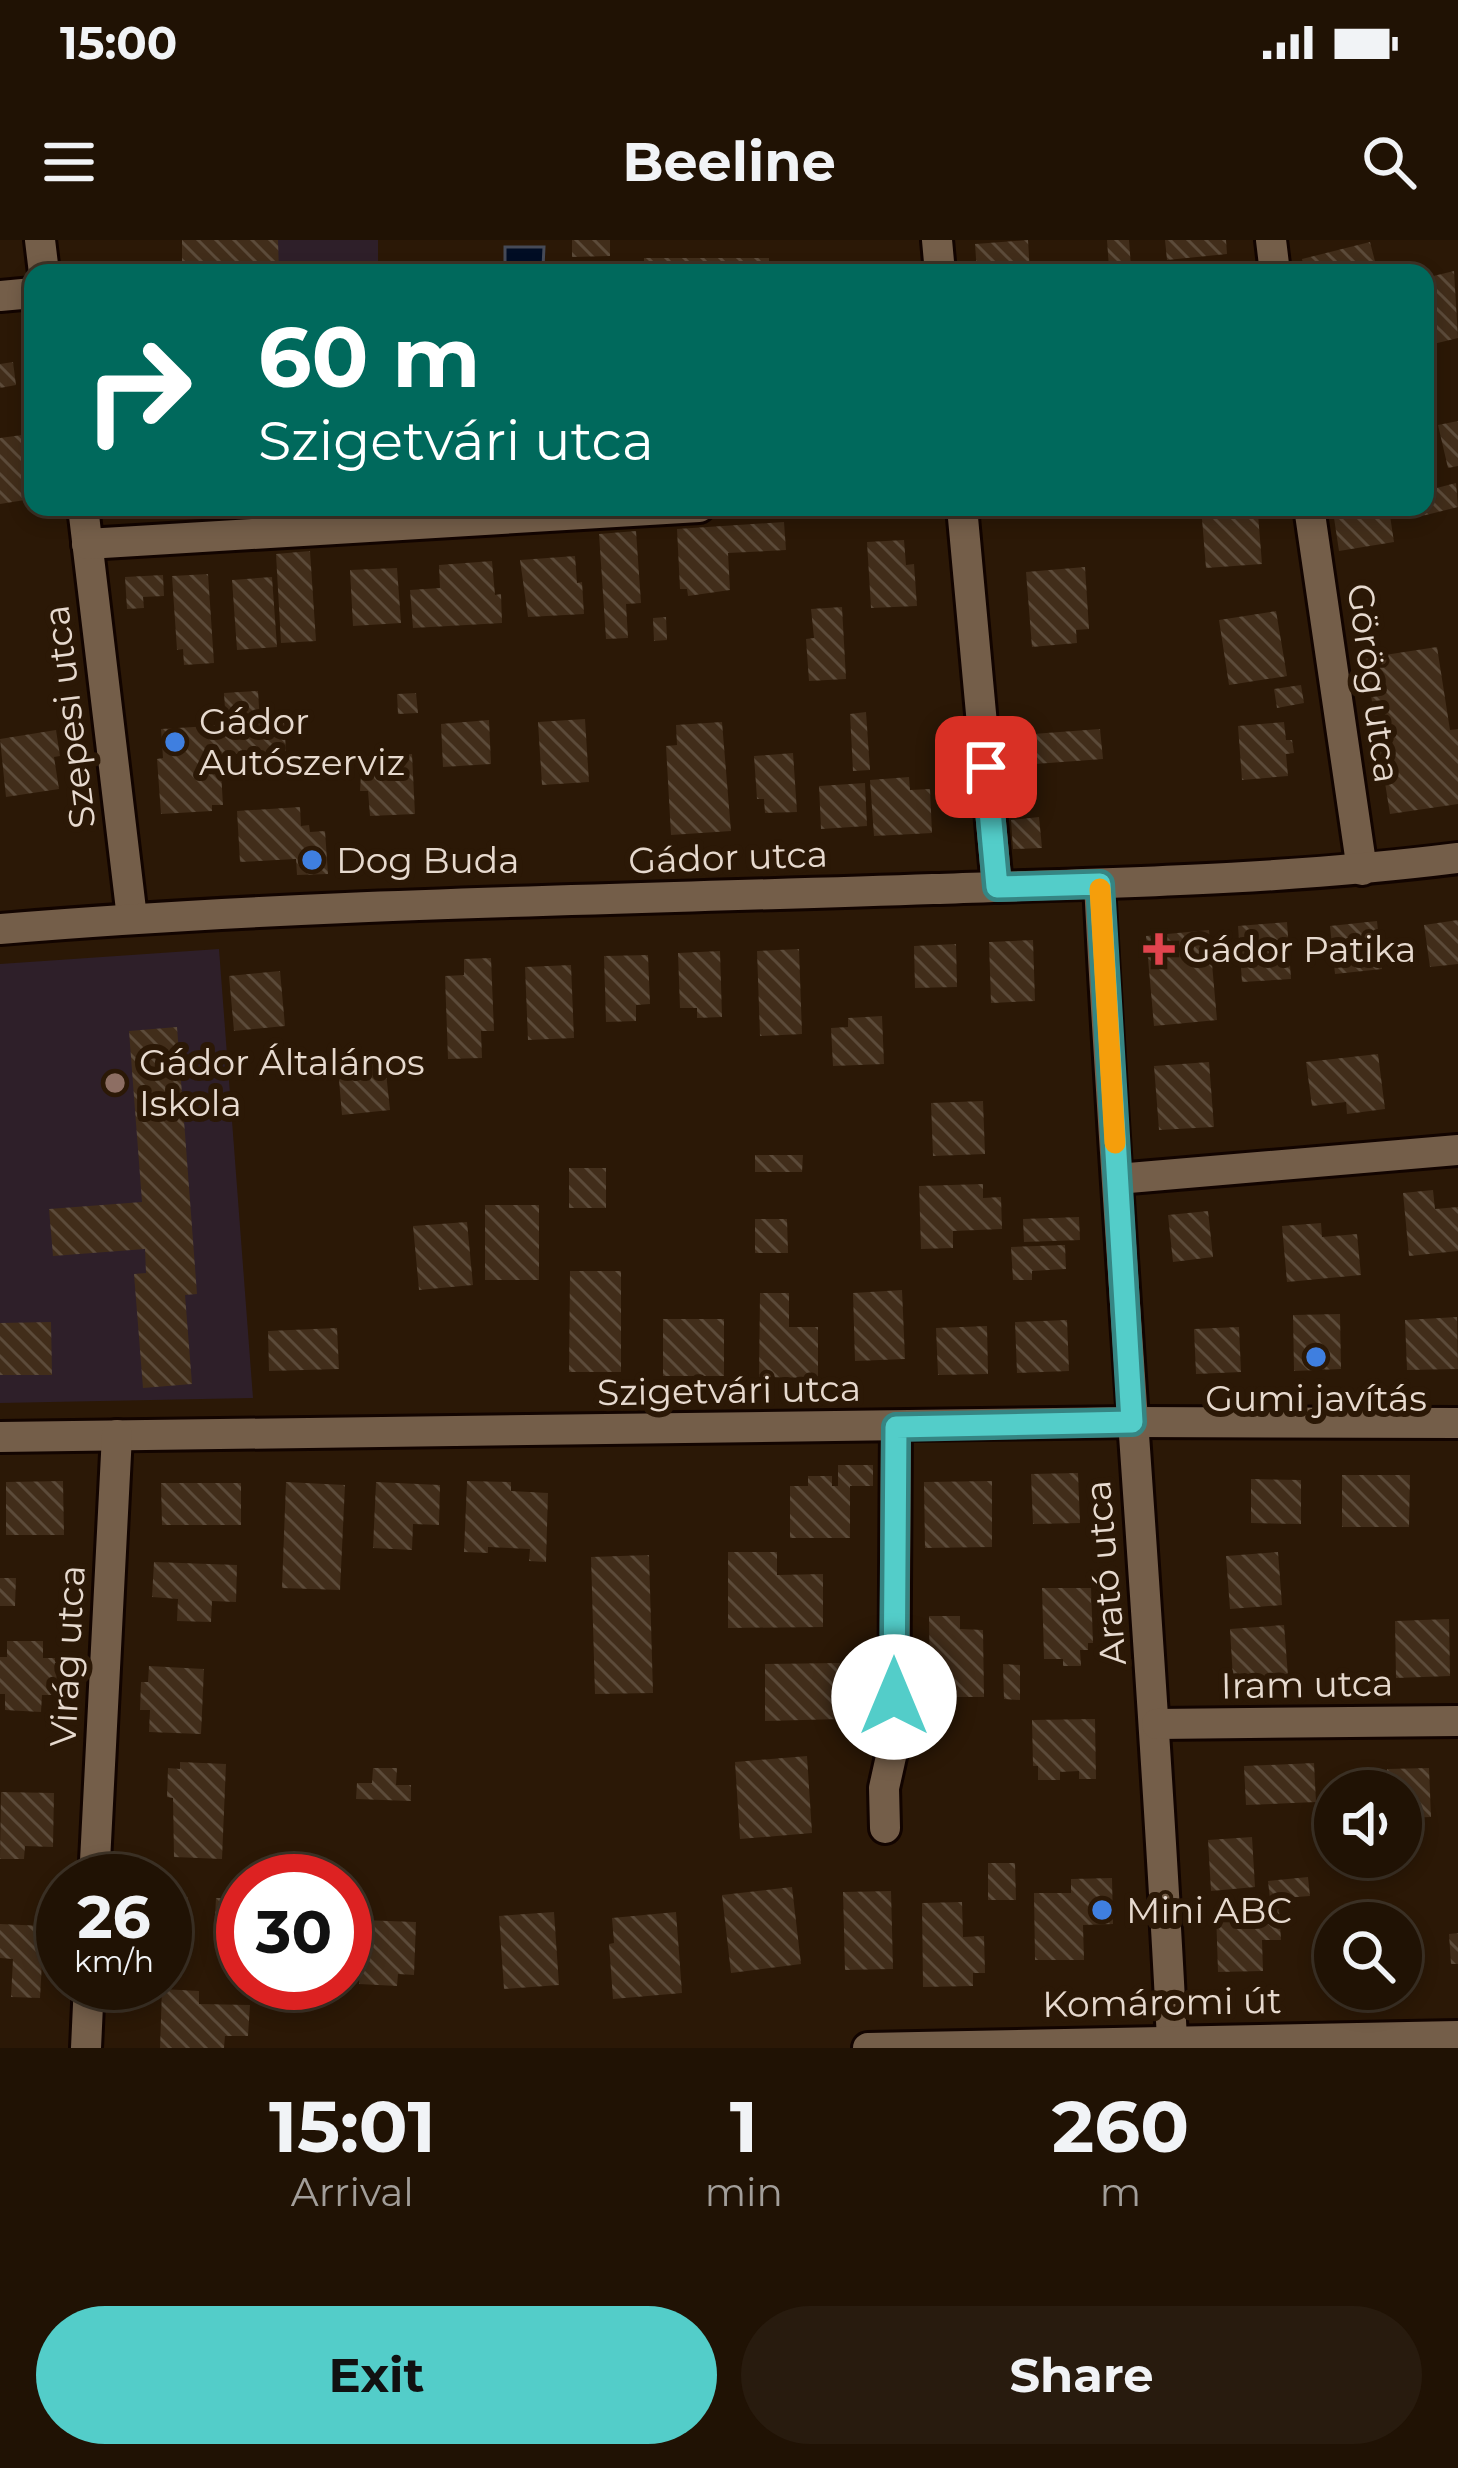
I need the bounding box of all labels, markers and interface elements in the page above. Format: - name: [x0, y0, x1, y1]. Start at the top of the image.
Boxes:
- text: 15:00: [60, 15, 177, 70]
- icon: menu: [36, 129, 102, 195]
- text: Beeline: [622, 129, 836, 195]
- icon: search: [1356, 129, 1422, 195]
- text: 60 m: [258, 306, 480, 408]
- icon: right: [60, 312, 216, 468]
- text: Szigetvári utca: [258, 408, 654, 474]
- street label: Görög utca: [1338, 581, 1410, 785]
- street label: Szepesi utca: [33, 603, 105, 831]
- place label: Gádor Autószerviz: [199, 699, 405, 784]
- pin: [935, 716, 1037, 818]
- marker: Gádor Autószerviz: [162, 729, 188, 755]
- icon: arrive: [953, 734, 1019, 800]
- street label: Gádor utca: [628, 832, 828, 882]
- place label: Dog Buda: [336, 838, 519, 882]
- marker: Dog Buda: [299, 847, 325, 873]
- place label: Gádor Patika: [1183, 927, 1416, 971]
- marker: Gádor Patika: [1146, 936, 1172, 962]
- place label: Gádor Általános Iskola: [139, 1040, 425, 1125]
- marker: Gádor Általános Iskola: [102, 1070, 128, 1096]
- marker: Gumi javítás: [1303, 1344, 1329, 1370]
- street label: Szigetvári utca: [597, 1366, 861, 1414]
- place label: Gumi javítás: [1205, 1376, 1427, 1420]
- street label: Arató utca: [1075, 1479, 1135, 1667]
- street label: Virág utca: [40, 1564, 94, 1748]
- position arrow: [831, 1634, 957, 1760]
- street label: Iram utca: [1220, 1660, 1394, 1708]
- map controls: [1314, 1770, 1422, 2010]
- button: sound: [1314, 1770, 1422, 1878]
- speed limit sign: 30: [216, 1854, 372, 2010]
- text: 26: [77, 1880, 151, 1953]
- place label: Mini ABC: [1126, 1888, 1292, 1932]
- marker: Mini ABC: [1089, 1897, 1115, 1923]
- button: search: [1314, 1902, 1422, 2010]
- text: km/h: [74, 1943, 154, 1980]
- street label: Komáromi út: [1042, 1978, 1282, 2026]
- text: 15:01: [269, 2082, 436, 2170]
- text: 1: [730, 2082, 758, 2170]
- text: 260: [1052, 2082, 1189, 2170]
- text: Arrival: [291, 2168, 414, 2216]
- text: min: [705, 2168, 783, 2216]
- text: m: [1100, 2168, 1141, 2216]
- button: Exit: [36, 2306, 717, 2444]
- button: Share: [741, 2306, 1422, 2444]

